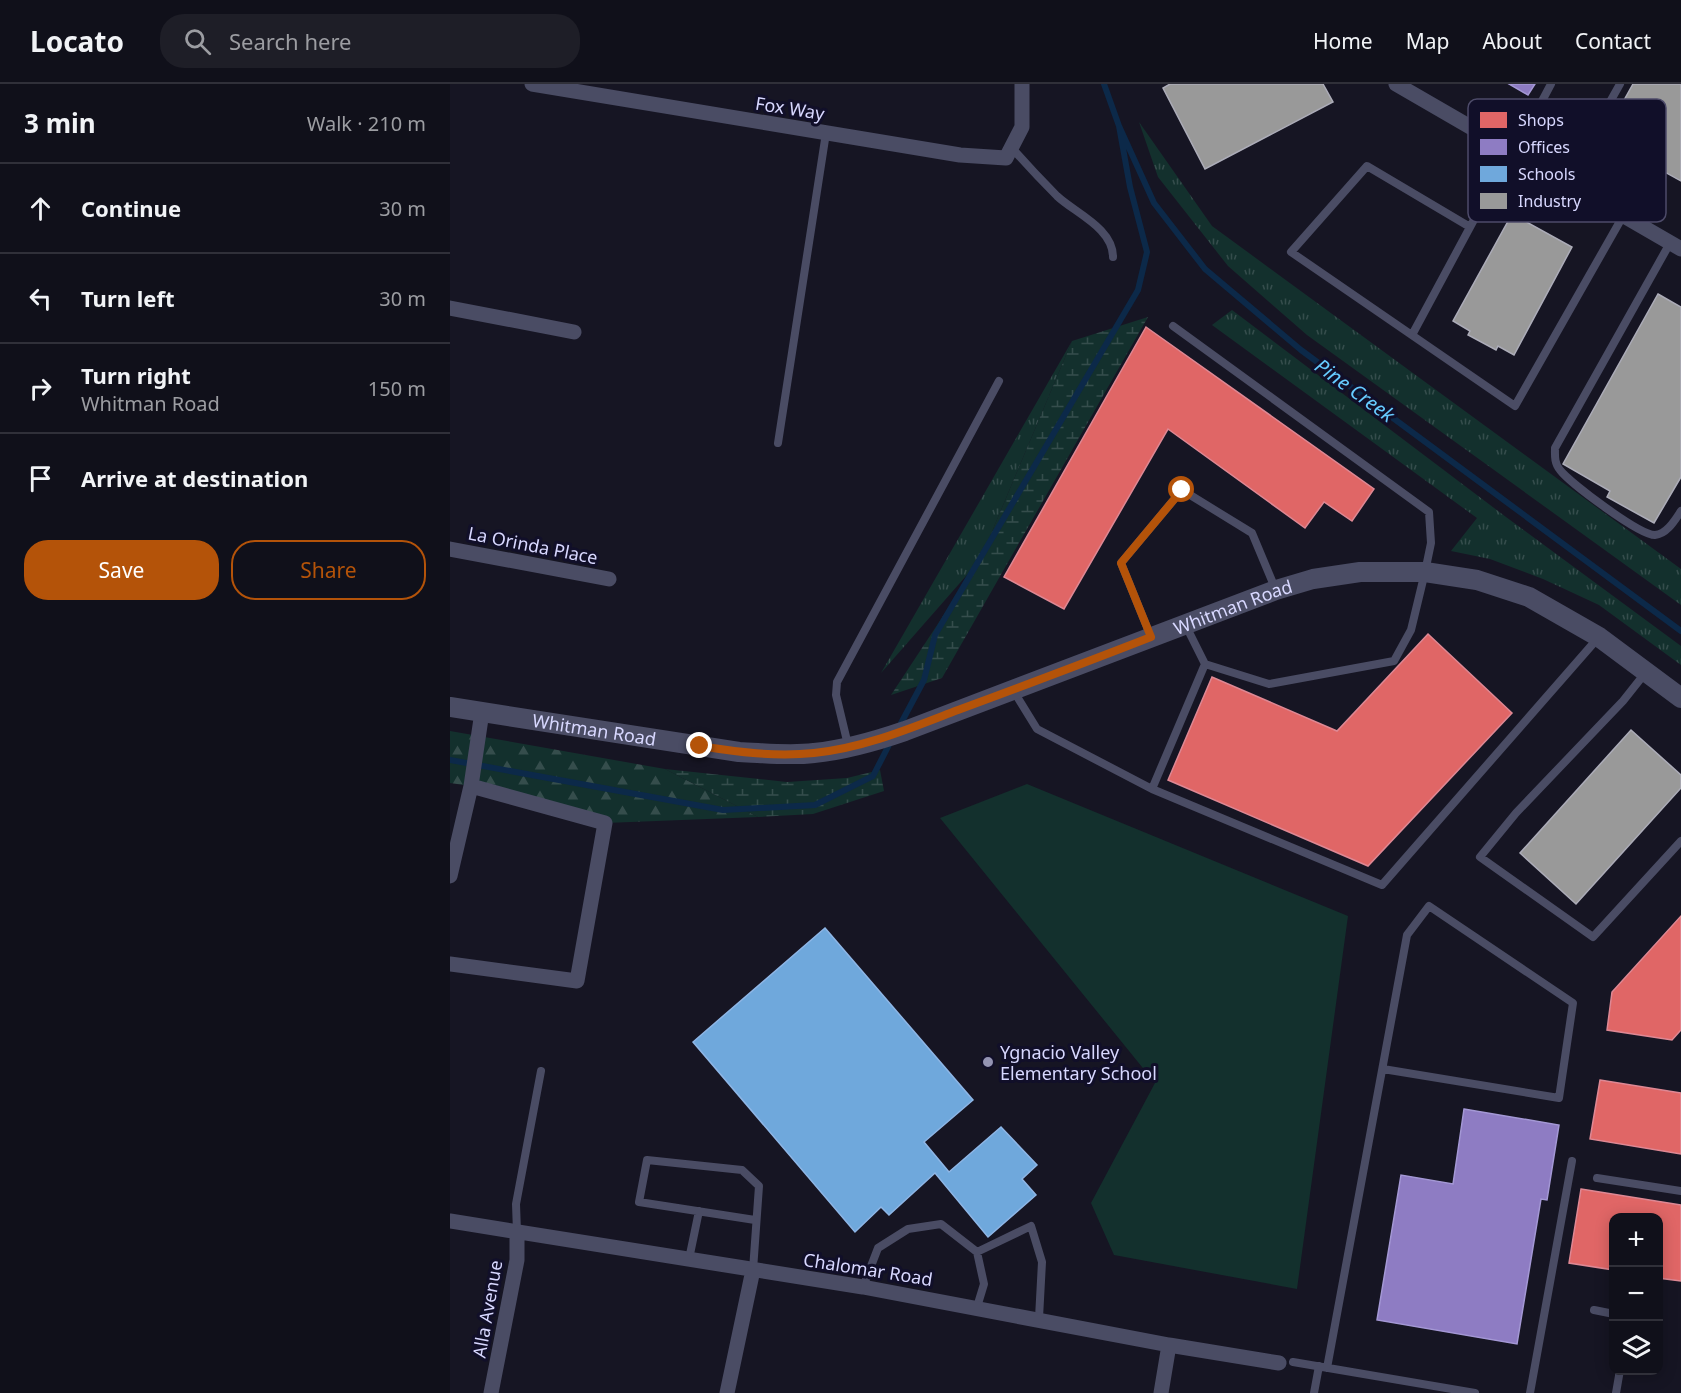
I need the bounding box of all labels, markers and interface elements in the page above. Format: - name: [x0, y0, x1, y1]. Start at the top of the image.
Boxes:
- search box: [160, 14, 580, 68]
- text: Locato: [30, 22, 124, 60]
- icon: search: [181, 25, 214, 58]
- text: Search here: [229, 26, 351, 56]
- text: Home: [1313, 27, 1373, 55]
- text: Map: [1406, 27, 1449, 55]
- text: About: [1482, 27, 1542, 55]
- text: Contact: [1575, 27, 1651, 55]
- street label: Fox Way: [754, 91, 827, 125]
- legend: [1468, 99, 1666, 222]
- text: 3 min: [24, 105, 96, 141]
- text: Shops: [1518, 109, 1564, 131]
- text: Walk · 210 m: [307, 110, 426, 137]
- text: Offices: [1518, 136, 1570, 158]
- text: Schools: [1518, 163, 1576, 185]
- text: Industry: [1518, 190, 1582, 212]
- icon: ahead: [24, 192, 57, 225]
- text: Continue: [81, 193, 181, 223]
- text: 30 m: [379, 195, 426, 222]
- icon: left: [24, 282, 57, 315]
- text: Turn left: [81, 283, 175, 313]
- text: 30 m: [379, 285, 426, 312]
- water label: Pine Creek: [1310, 352, 1401, 429]
- text: Turn right: [81, 360, 191, 390]
- icon: right: [24, 372, 57, 405]
- text: 150 m: [368, 375, 426, 402]
- text: Whitman Road: [81, 390, 220, 417]
- icon: arrive: [24, 462, 57, 495]
- text: Arrive at destination: [81, 463, 308, 493]
- route start: [1168, 476, 1194, 502]
- street label: La Orinda Place: [466, 521, 600, 569]
- button: Save: [24, 540, 219, 600]
- button: Share: [231, 540, 426, 600]
- street label: Whitman Road: [1170, 574, 1295, 640]
- street label: Whitman Road: [531, 708, 658, 751]
- route end: [686, 732, 712, 758]
- place label: Ygnacio Valley Elementary School: [1000, 1040, 1157, 1085]
- marker: Ygnacio Valley Elementary School: [981, 1055, 995, 1069]
- map controls: [1609, 1213, 1663, 1375]
- button: +: [1609, 1213, 1663, 1267]
- street label: Chalomar Road: [802, 1247, 934, 1291]
- street label: Alla Avenue: [467, 1258, 507, 1360]
- button: −: [1609, 1267, 1663, 1321]
- button: layers: [1609, 1321, 1663, 1375]

